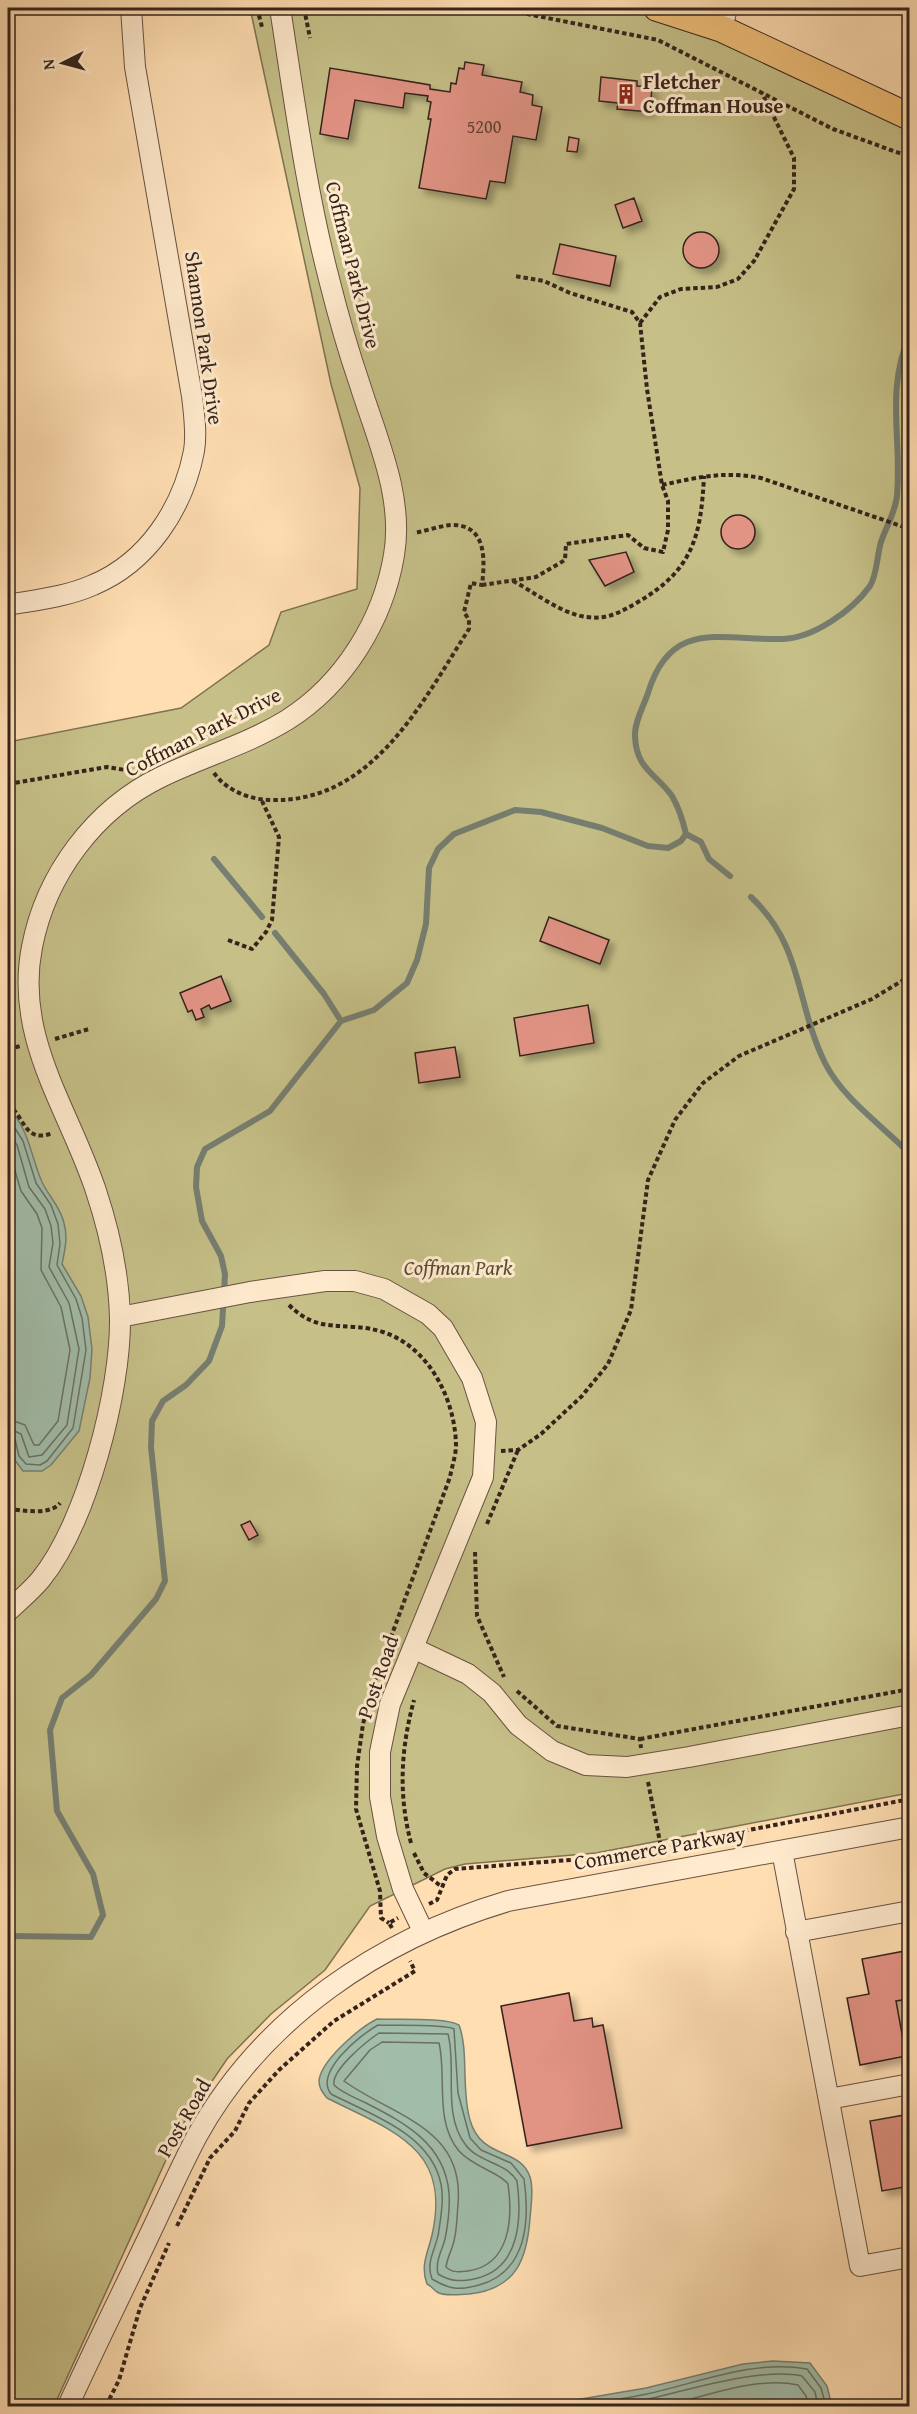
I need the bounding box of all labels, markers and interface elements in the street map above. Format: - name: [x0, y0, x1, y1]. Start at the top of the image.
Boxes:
- north arrow: [33, 33, 93, 93]
- text: N: [36, 58, 61, 71]
- place label: Fletcher Coffman House: [643, 66, 784, 121]
- building icon: Fletcher Coffman House: [614, 82, 638, 106]
- house number: 5200: [467, 113, 502, 140]
- street label: Coffman Park Drive: [318, 178, 389, 352]
- street label: Shannon Park Drive: [177, 249, 232, 427]
- street label: Coffman Park Drive: [119, 679, 286, 784]
- park label: Coffman Park: [404, 1252, 513, 1283]
- street label: Post Road: [349, 1630, 406, 1723]
- street label: Commerce Parkway: [572, 1817, 749, 1878]
- street label: Post Road: [149, 2072, 219, 2163]

